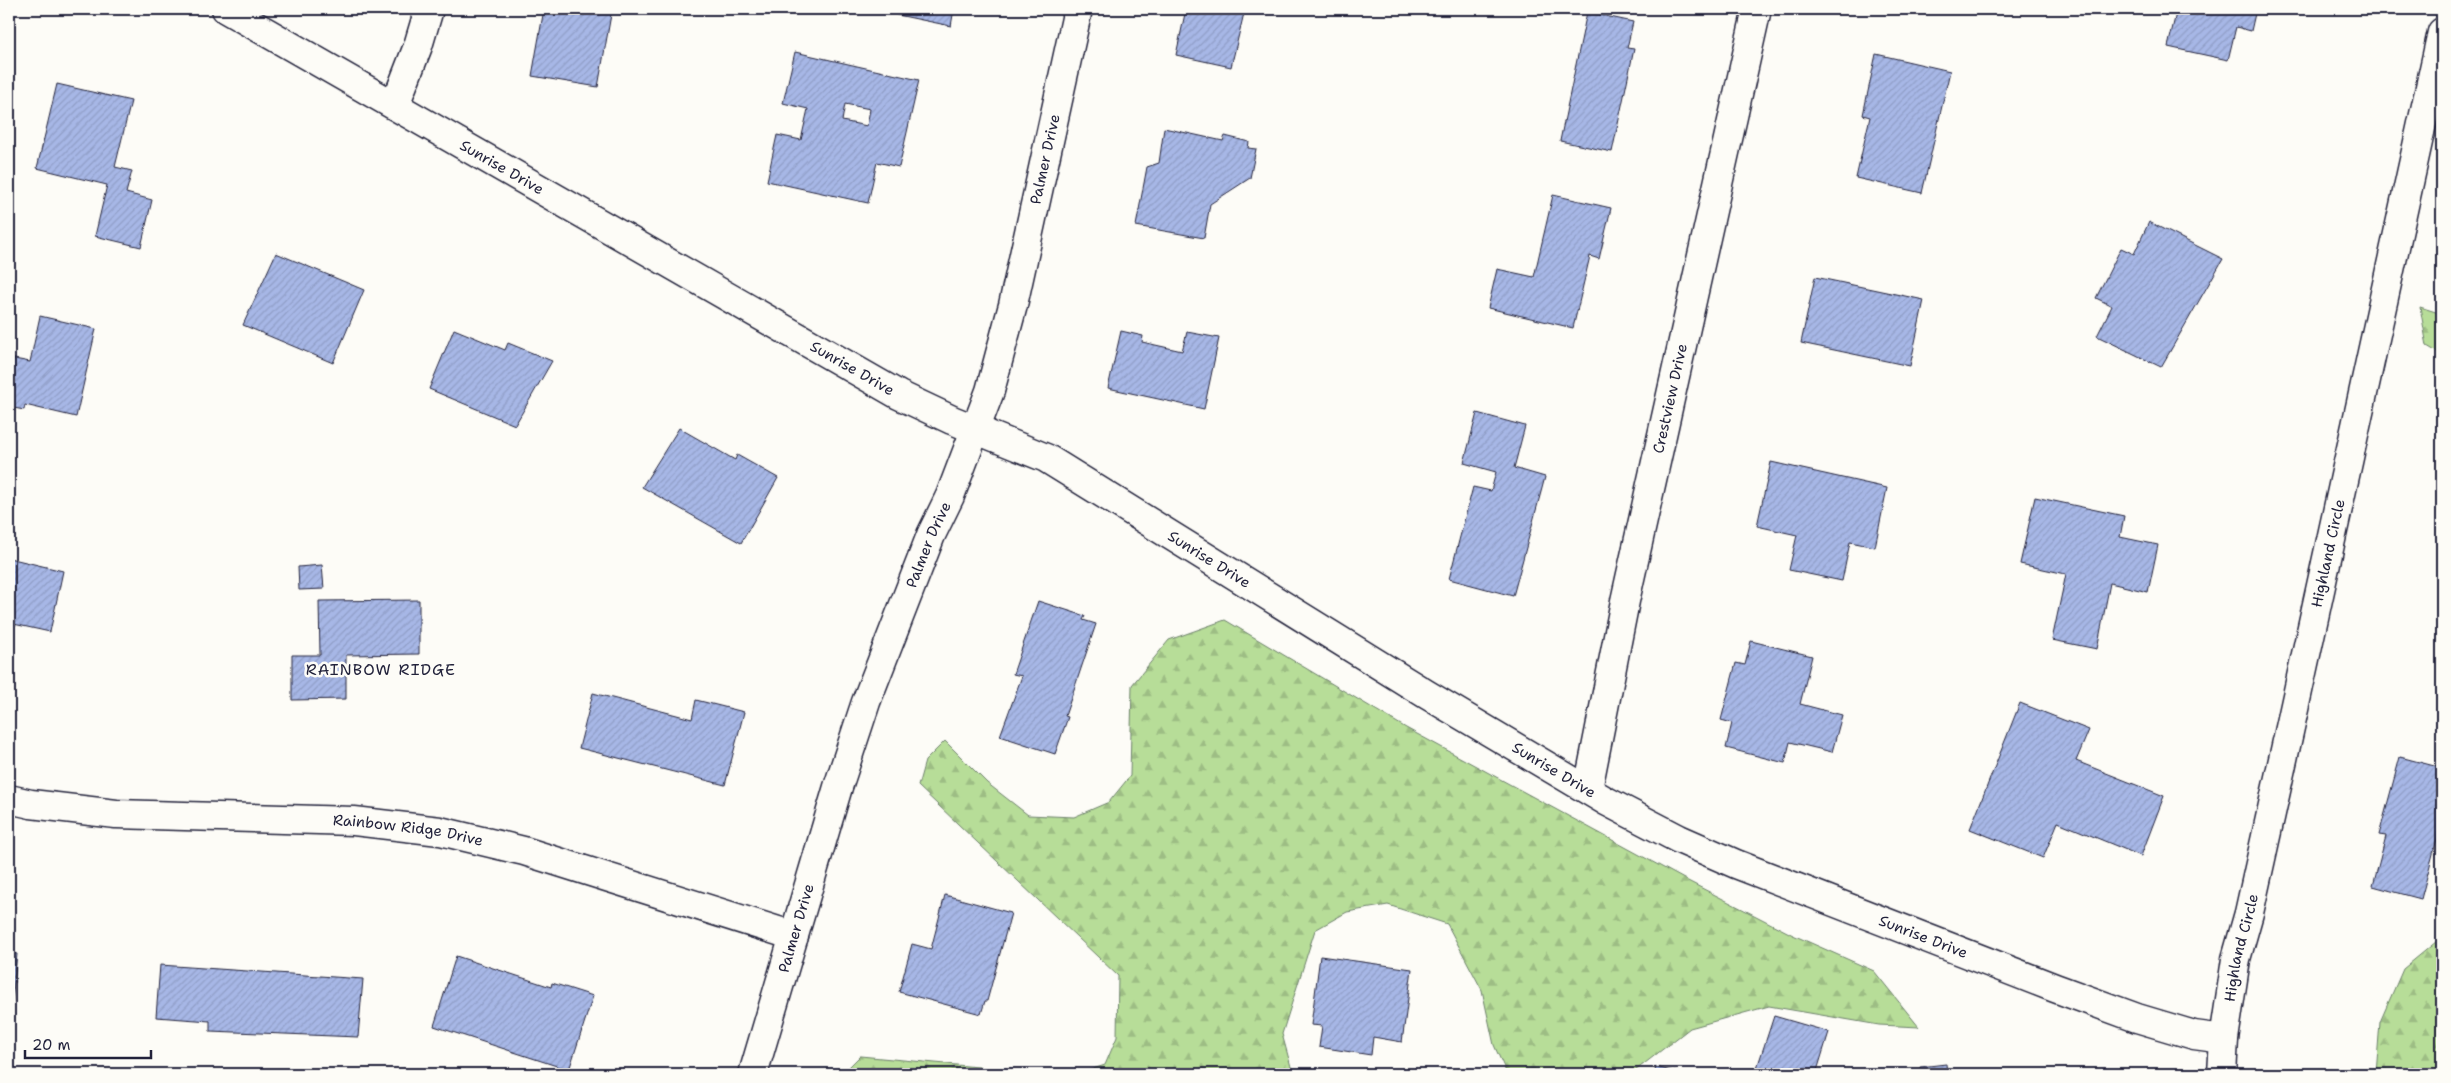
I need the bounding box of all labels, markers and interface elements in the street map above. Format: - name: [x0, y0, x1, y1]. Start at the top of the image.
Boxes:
- street label: Palmer Drive: [1025, 112, 1065, 206]
- street label: Sunrise Drive: [456, 135, 548, 199]
- street label: Sunrise Drive: [807, 336, 898, 400]
- street label: Crestview Drive: [1648, 342, 1692, 455]
- street label: Highland Circle: [2307, 497, 2350, 609]
- street label: Palmer Drive: [901, 498, 956, 591]
- street label: Sunrise Drive: [1164, 526, 1254, 593]
- district label: RAINBOW RIDGE: [306, 659, 456, 680]
- street label: Sunrise Drive: [1509, 737, 1599, 803]
- street label: Rainbow Ridge Drive: [333, 810, 485, 851]
- street label: Palmer Drive: [774, 881, 819, 975]
- street label: Highland Circle: [2220, 892, 2263, 1003]
- street label: Sunrise Drive: [1876, 910, 1971, 963]
- scale bar: [25, 1028, 151, 1060]
- text: 20 m: [32, 1035, 71, 1055]

